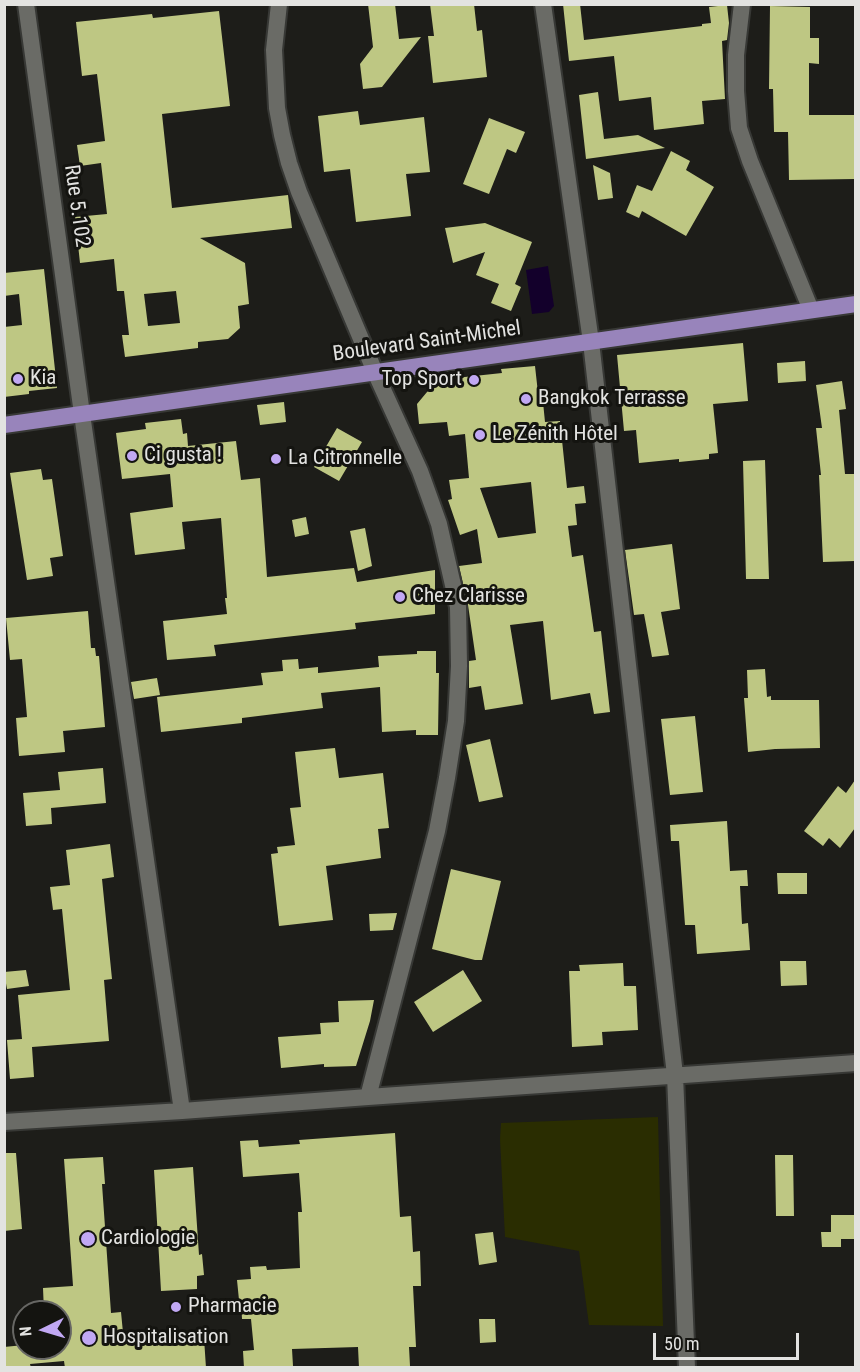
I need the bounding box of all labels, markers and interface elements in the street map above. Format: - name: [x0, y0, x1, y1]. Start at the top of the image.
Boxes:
- street label: Rue 5.102: [58, 163, 94, 249]
- street label: Boulevard Saint-Michel: [331, 316, 523, 368]
- place label: Kia: [30, 366, 56, 392]
- place label: Top Sport: [381, 367, 462, 393]
- marker: Kia: [11, 372, 25, 386]
- marker: Top Sport: [467, 373, 481, 387]
- place label: Bangkok Terrasse: [538, 386, 686, 412]
- marker: Bangkok Terrasse: [519, 392, 533, 406]
- place label: Le Zénith Hôtel: [492, 422, 618, 448]
- marker: Le Zénith Hôtel: [473, 428, 487, 442]
- place label: Ci gusta !: [144, 443, 222, 469]
- place label: La Citronnelle: [288, 446, 402, 472]
- marker: Ci gusta !: [125, 449, 139, 463]
- marker: La Citronnelle: [269, 452, 283, 466]
- place label: Chez Clarisse: [412, 584, 525, 610]
- marker: Chez Clarisse: [393, 590, 407, 604]
- place label: Cardiologie: [101, 1226, 195, 1252]
- marker: Cardiologie: [79, 1230, 97, 1248]
- place label: Pharmacie: [188, 1294, 276, 1320]
- north arrow: [12, 1300, 72, 1360]
- marker: Pharmacie: [169, 1300, 183, 1314]
- scale bar: [656, 1321, 802, 1359]
- place label: Hospitalisation: [103, 1325, 229, 1351]
- text: N: [16, 1326, 35, 1337]
- marker: Hospitalisation: [80, 1329, 98, 1347]
- text: 50 m: [664, 1333, 699, 1354]

